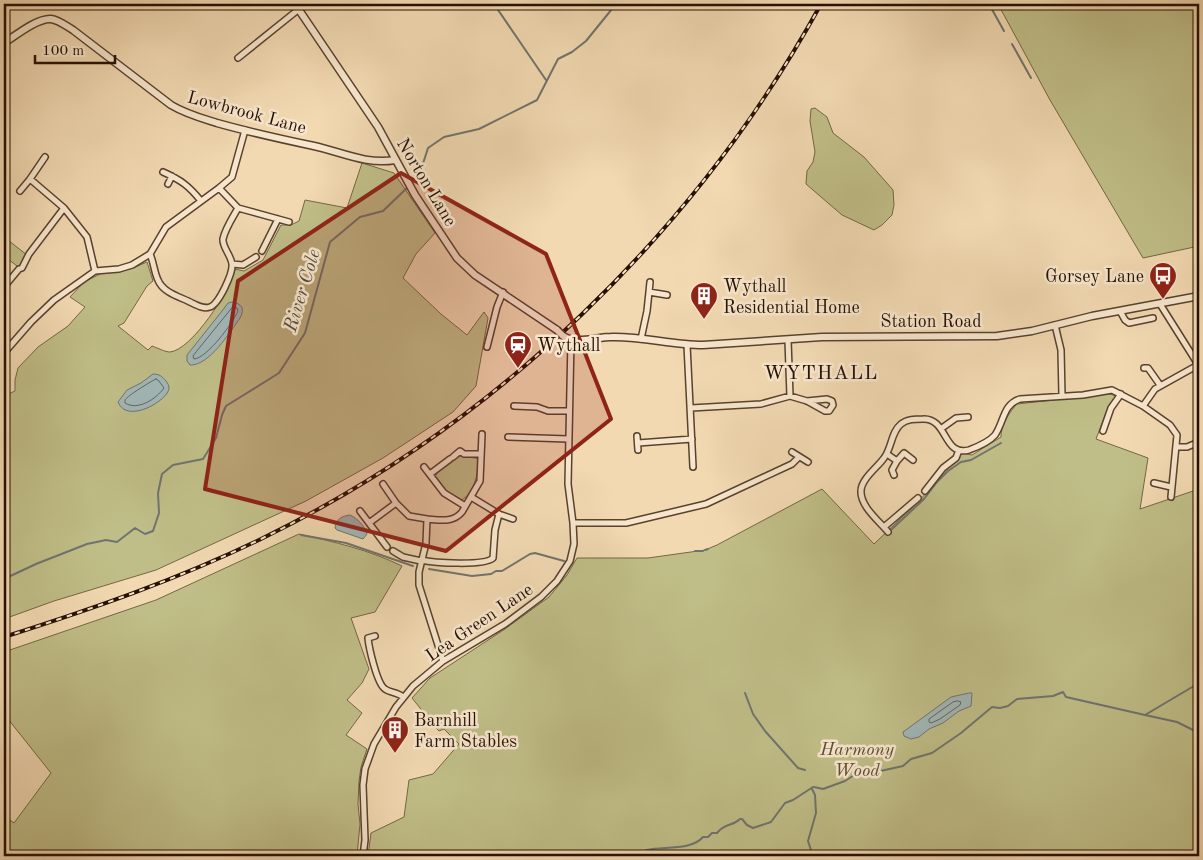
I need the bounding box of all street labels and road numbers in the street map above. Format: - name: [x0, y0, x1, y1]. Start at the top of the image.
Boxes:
- street label: Lowbrook Lane: [185, 88, 308, 138]
- street label: Norton Lane: [393, 135, 459, 230]
- street label: Station Road: [880, 313, 982, 331]
- street label: Lea Green Lane: [423, 580, 536, 665]

